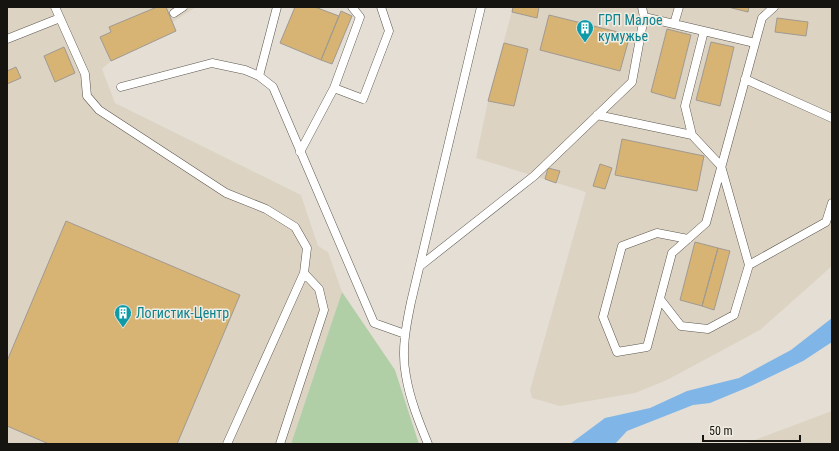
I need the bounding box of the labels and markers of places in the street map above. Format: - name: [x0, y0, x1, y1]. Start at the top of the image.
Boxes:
- place label: ГРП Малое кумужье: [598, 12, 663, 44]
- building icon: ГРП Малое кумужье: [575, 18, 595, 43]
- building icon: Логистик-Центр: [113, 303, 133, 328]
- place label: Логистик-Центр: [136, 305, 229, 321]

